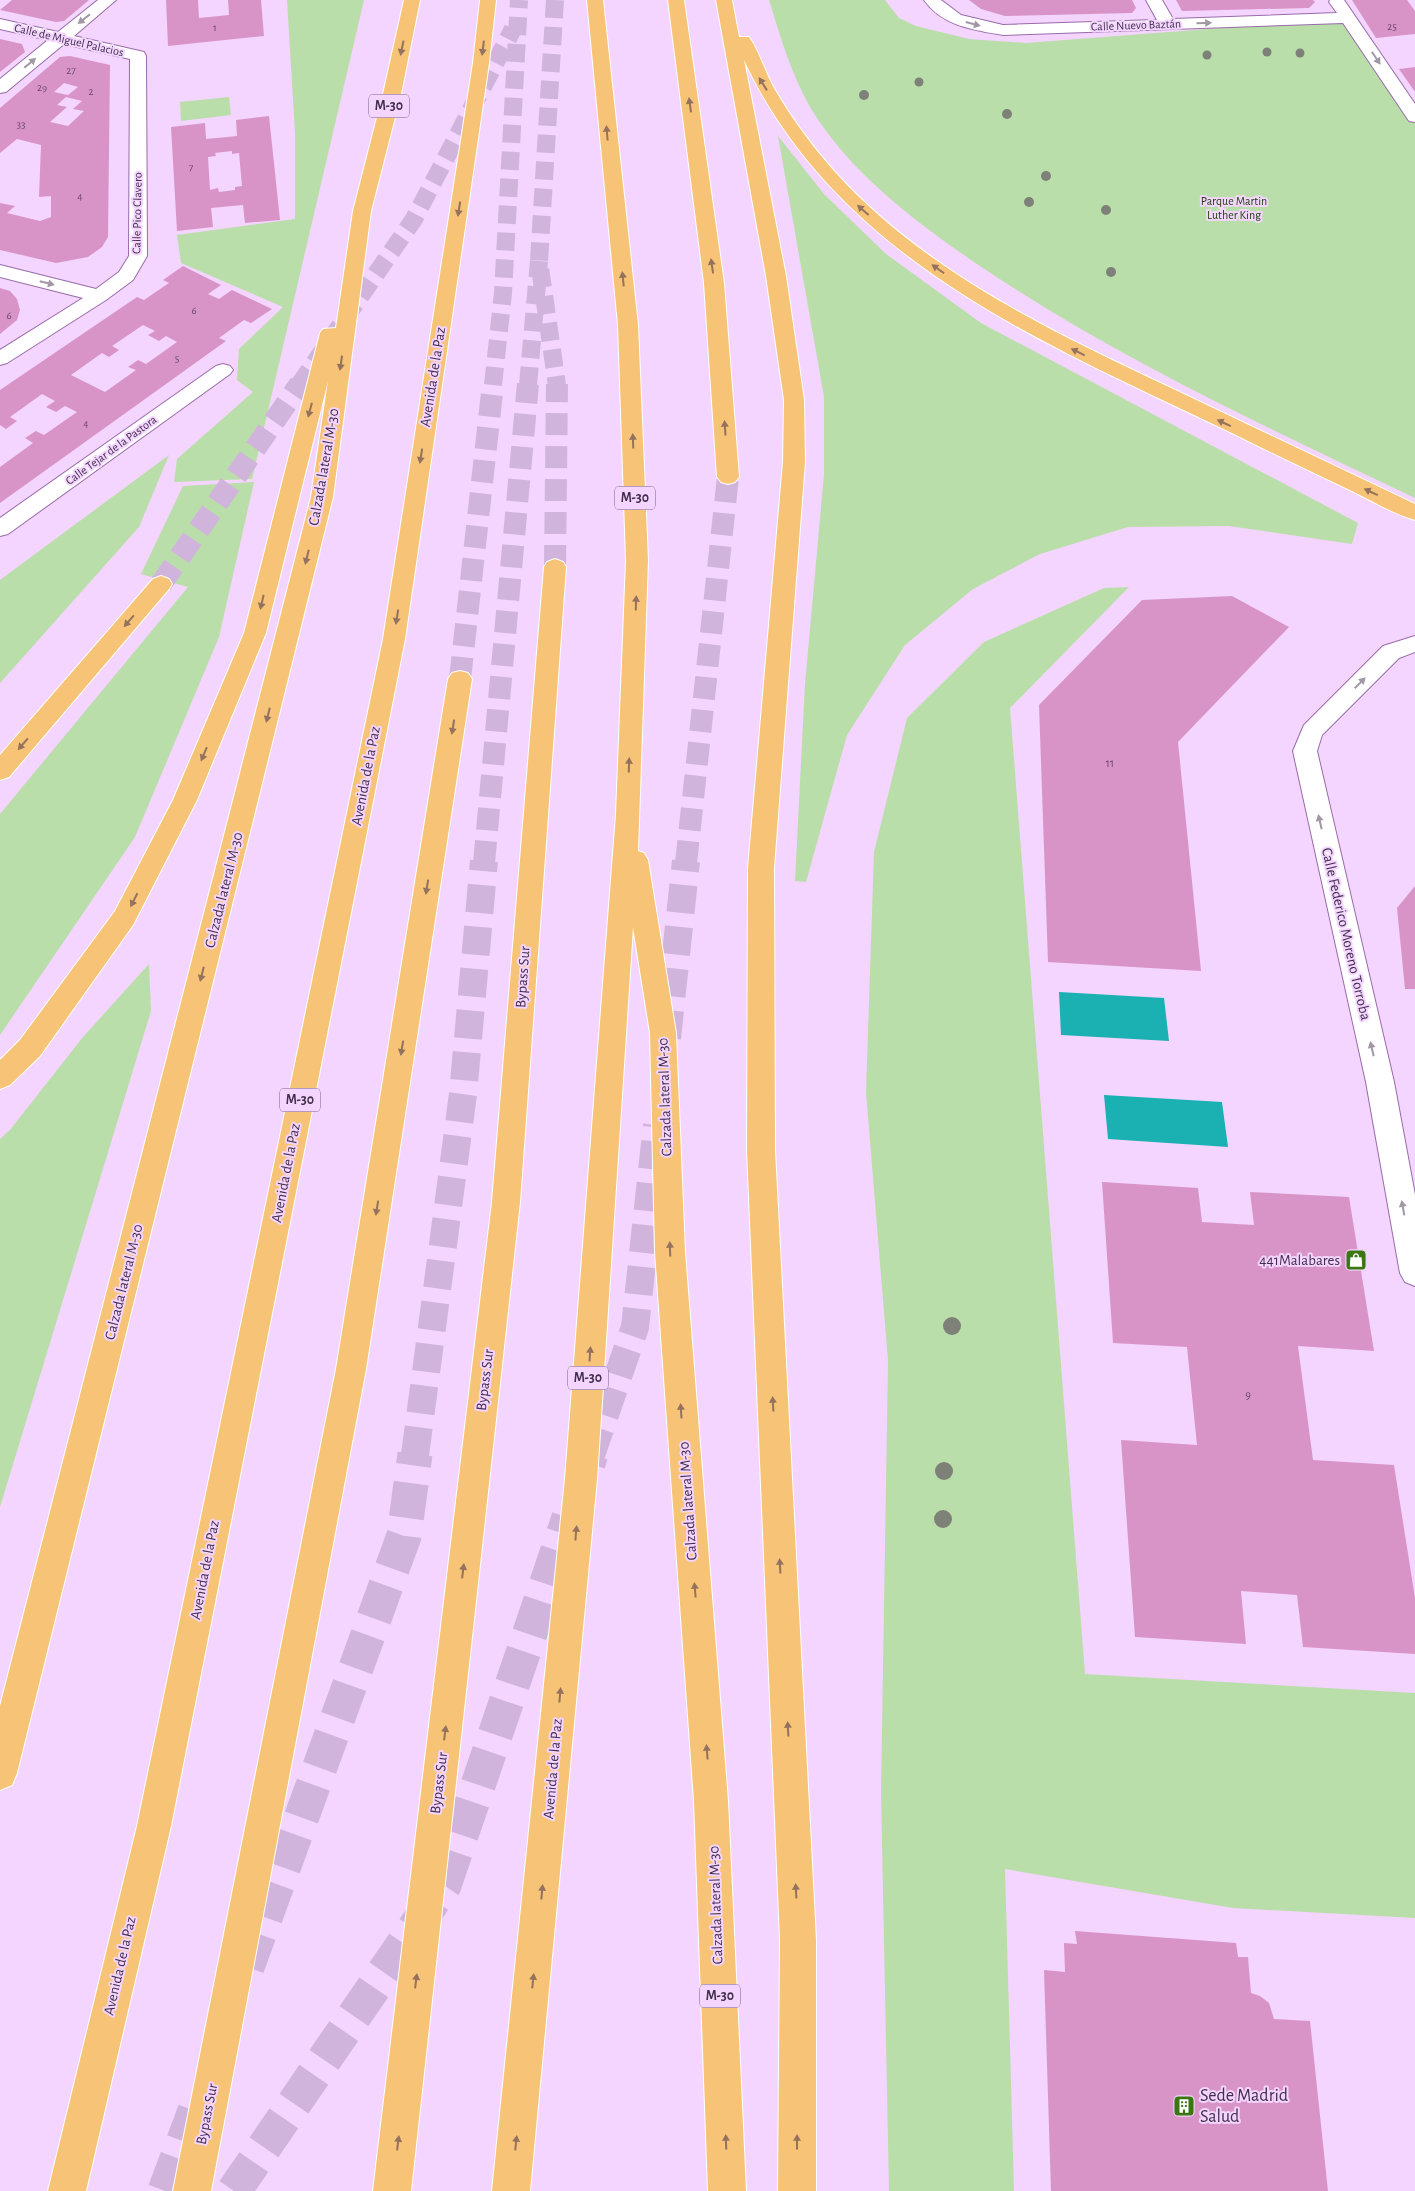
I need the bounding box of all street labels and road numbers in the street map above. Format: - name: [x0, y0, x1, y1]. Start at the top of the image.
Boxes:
- street label: Calle Nuevo Baztán: [1091, 17, 1181, 33]
- street label: Calle de Miguel Palacios: [13, 22, 125, 58]
- road number: M-30: [369, 94, 409, 118]
- street label: Calle Pico Clavero: [130, 172, 144, 254]
- street label: Avenida de la Paz: [418, 326, 448, 428]
- street label: Calzada lateral M-30: [306, 407, 342, 527]
- street label: Calle Tejar de la Pastora: [63, 413, 160, 488]
- road number: M-30: [615, 486, 655, 509]
- street label: Avenida de la Paz: [349, 725, 383, 827]
- street label: Calzada lateral M-30: [202, 831, 246, 949]
- street label: Calle Federico Moreno Torroba: [1319, 846, 1373, 1022]
- street label: Bypass Sur: [513, 945, 533, 1008]
- street label: Calzada lateral M-30: [655, 1037, 675, 1157]
- road number: M-30: [280, 1088, 320, 1112]
- street label: Avenida de la Paz: [269, 1122, 303, 1224]
- street label: Calzada lateral M-30: [102, 1223, 146, 1341]
- street label: Bypass Sur: [474, 1348, 496, 1412]
- road number: M-30: [568, 1366, 608, 1390]
- street label: Calzada lateral M-30: [676, 1441, 700, 1561]
- street label: Avenida de la Paz: [188, 1519, 222, 1621]
- street label: Avenida de la Paz: [541, 1718, 565, 1820]
- street label: Bypass Sur: [428, 1751, 450, 1815]
- street label: Calzada lateral M-30: [706, 1845, 726, 1965]
- street label: Avenida de la Paz: [101, 1915, 139, 2017]
- road number: M-30: [700, 1984, 740, 2008]
- street label: Bypass Sur: [194, 2082, 220, 2146]

